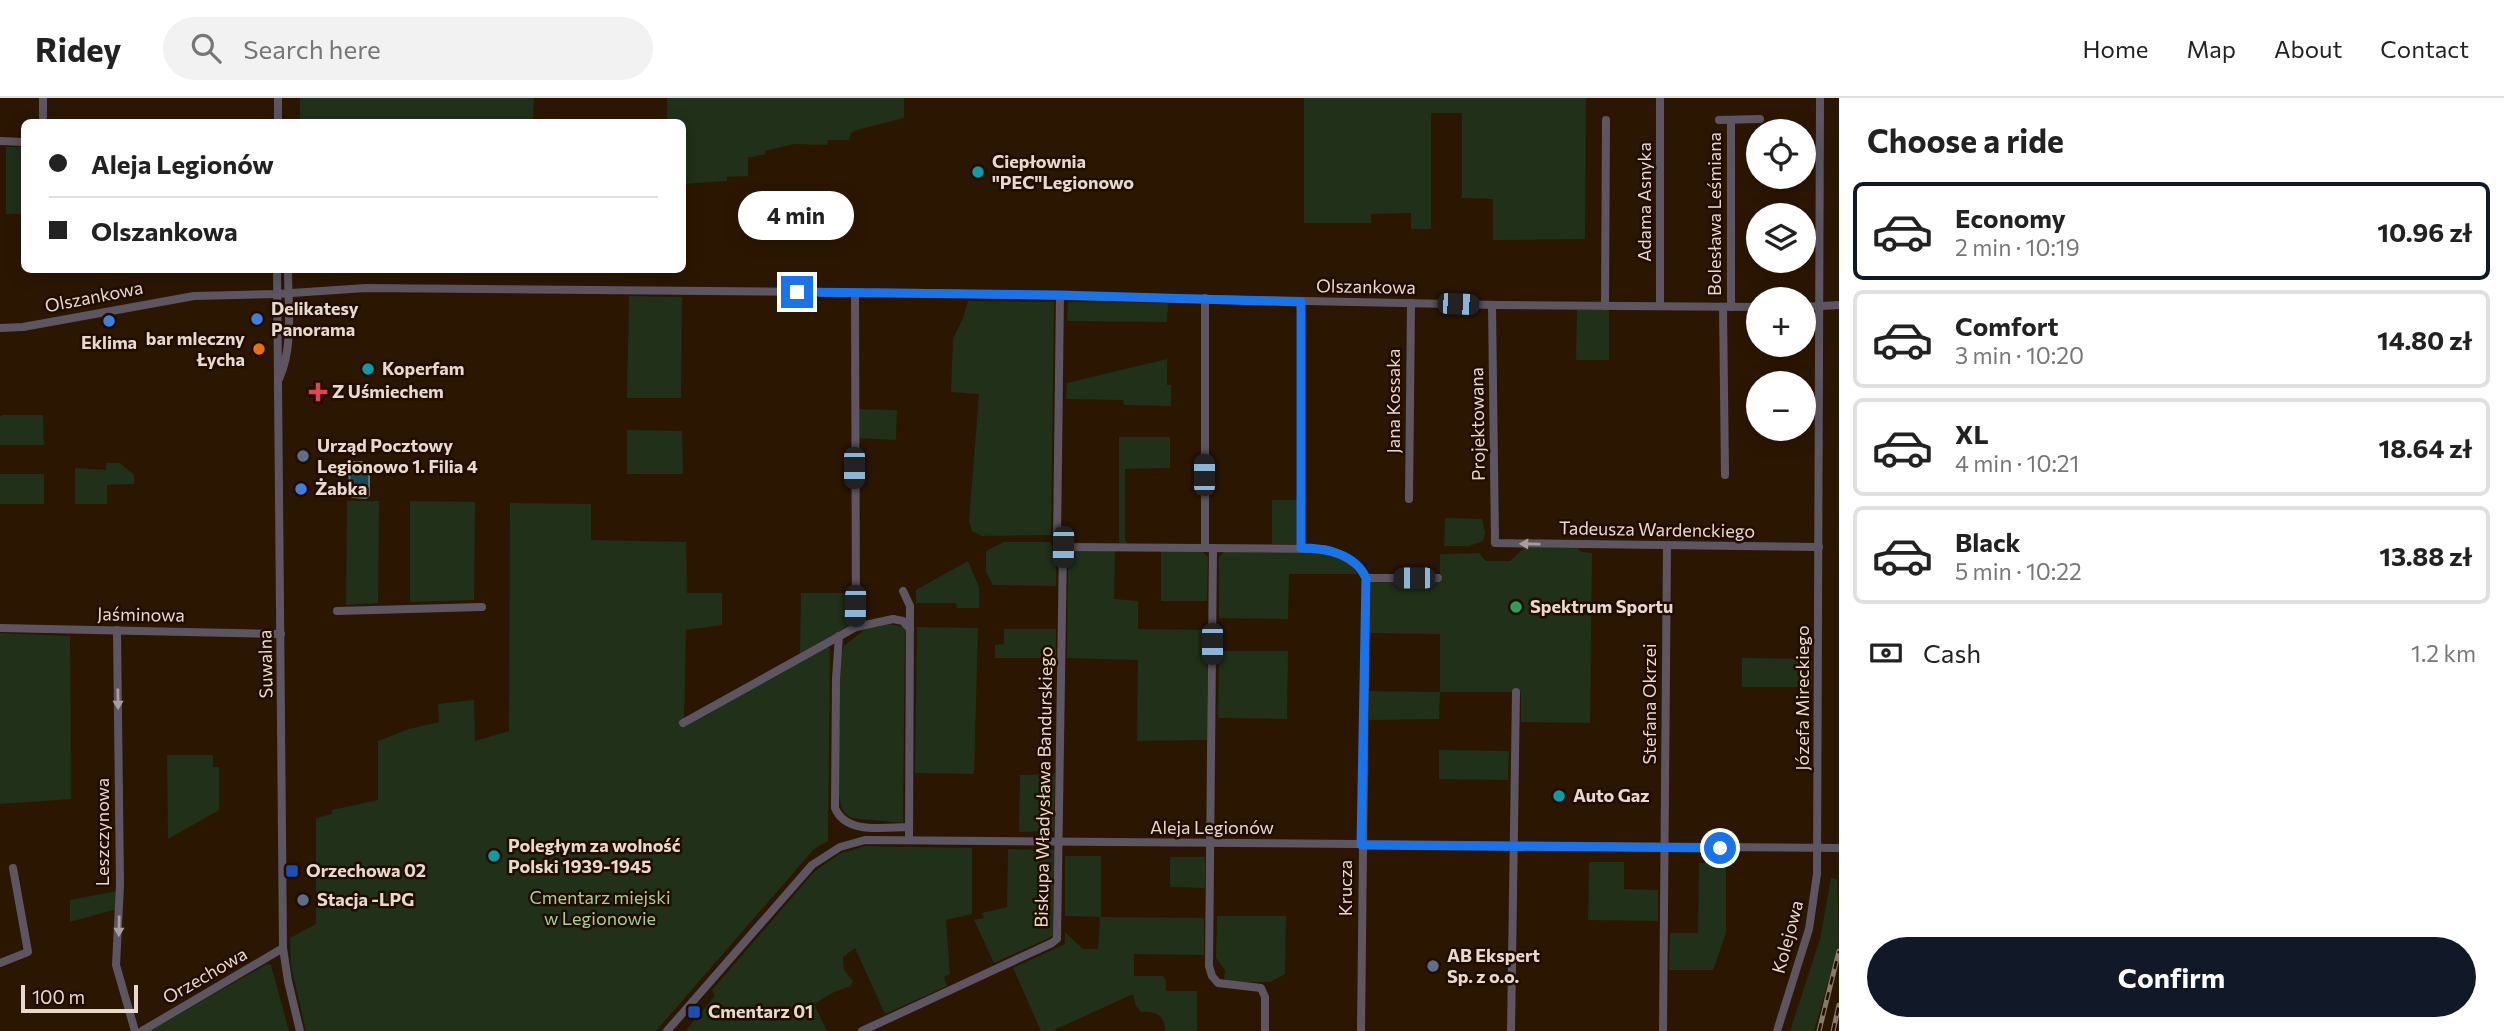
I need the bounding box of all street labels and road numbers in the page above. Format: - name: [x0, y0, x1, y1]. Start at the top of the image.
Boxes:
- street label: Bolesława Leśmiana: [1703, 132, 1725, 296]
- street label: Adama Asnyka: [1633, 142, 1655, 262]
- street label: Olszankowa: [1316, 274, 1416, 298]
- street label: Olszankowa: [43, 276, 145, 316]
- street label: Jana Kossaka: [1382, 349, 1404, 453]
- street label: Projektowana: [1465, 367, 1489, 481]
- street label: Tadeusza Wardenckiego: [1559, 516, 1755, 542]
- street label: Jaśminowa: [97, 602, 185, 626]
- street label: Józefa Mireckiego: [1791, 625, 1813, 771]
- street label: Suwalna: [253, 630, 277, 698]
- street label: Stefana Okrzei: [1638, 643, 1660, 765]
- street label: Biskupa Władysława Bandurskiego: [1030, 646, 1056, 928]
- street label: Leszczynowa: [91, 778, 113, 886]
- street label: Aleja Legionów: [1150, 816, 1274, 838]
- street label: Krucza: [1334, 860, 1356, 916]
- street label: Kolejowa: [1767, 898, 1807, 976]
- street label: Orzechowa: [158, 942, 251, 1008]

